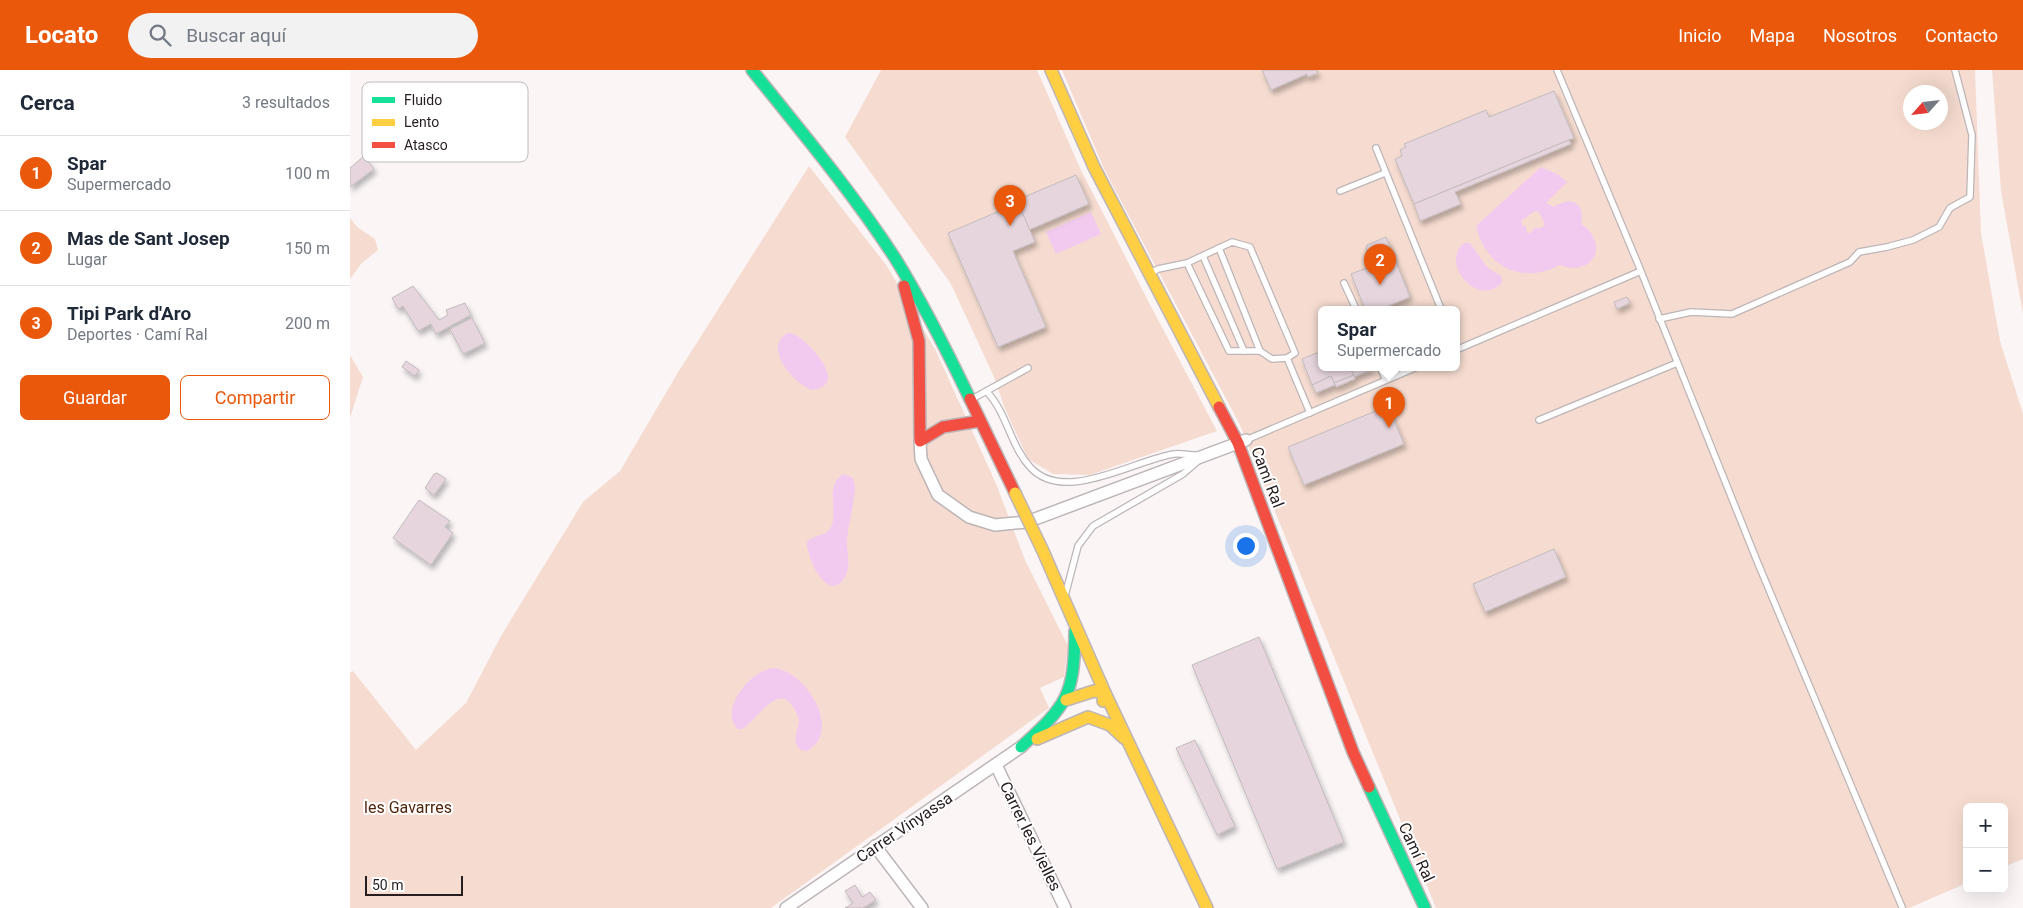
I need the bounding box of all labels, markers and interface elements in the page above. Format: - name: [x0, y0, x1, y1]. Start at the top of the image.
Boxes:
- search box: [128, 13, 478, 58]
- text: Locato: [25, 21, 98, 49]
- icon: search: [146, 21, 174, 49]
- text: Buscar aquí: [186, 24, 286, 47]
- text: Inicio: [1678, 25, 1722, 46]
- text: Mapa: [1750, 25, 1795, 46]
- text: Nosotros: [1823, 25, 1897, 46]
- text: Contacto: [1925, 25, 1998, 46]
- legend: [362, 82, 528, 162]
- north arrow: [1903, 85, 1948, 130]
- text: Cerca: [20, 91, 75, 115]
- text: Fluido: [404, 92, 442, 108]
- text: 3 resultados: [242, 93, 330, 112]
- text: Lento: [404, 114, 439, 130]
- text: Atasco: [404, 137, 448, 153]
- text: Spar: [67, 152, 107, 175]
- text: 1: [31, 164, 41, 183]
- text: 100 m: [285, 164, 330, 183]
- text: Supermercado: [67, 175, 171, 194]
- pin: 3: [994, 185, 1026, 226]
- text: Mas de Sant Josep: [67, 227, 230, 250]
- text: 2: [31, 239, 41, 258]
- text: 150 m: [285, 239, 330, 258]
- pin: 2: [1364, 244, 1396, 285]
- text: Lugar: [67, 250, 107, 269]
- text: Tipi Park d'Aro: [67, 302, 191, 325]
- popup: [1318, 306, 1460, 371]
- text: 3: [31, 314, 41, 333]
- text: 200 m: [285, 314, 330, 333]
- text: Spar: [1337, 318, 1376, 341]
- text: Deportes · Camí Ral: [67, 325, 208, 344]
- text: Supermercado: [1337, 341, 1441, 360]
- button: Guardar: [20, 375, 170, 420]
- button: Compartir: [180, 375, 330, 420]
- pin: 1: [1373, 387, 1405, 428]
- street label: Camí Ral: [1247, 444, 1288, 510]
- your location: [1233, 533, 1259, 559]
- street label: Carrer les Vielles: [996, 778, 1065, 894]
- street label: Carrer Vinyassa: [853, 788, 956, 867]
- park label: les Gavarres: [364, 798, 452, 817]
- map controls: [1963, 803, 2008, 893]
- button: +: [1963, 803, 2008, 848]
- street label: Camí Ral: [1395, 819, 1439, 885]
- button: −: [1963, 848, 2008, 893]
- scale bar: [365, 873, 462, 896]
- text: 50 m: [372, 877, 404, 893]

